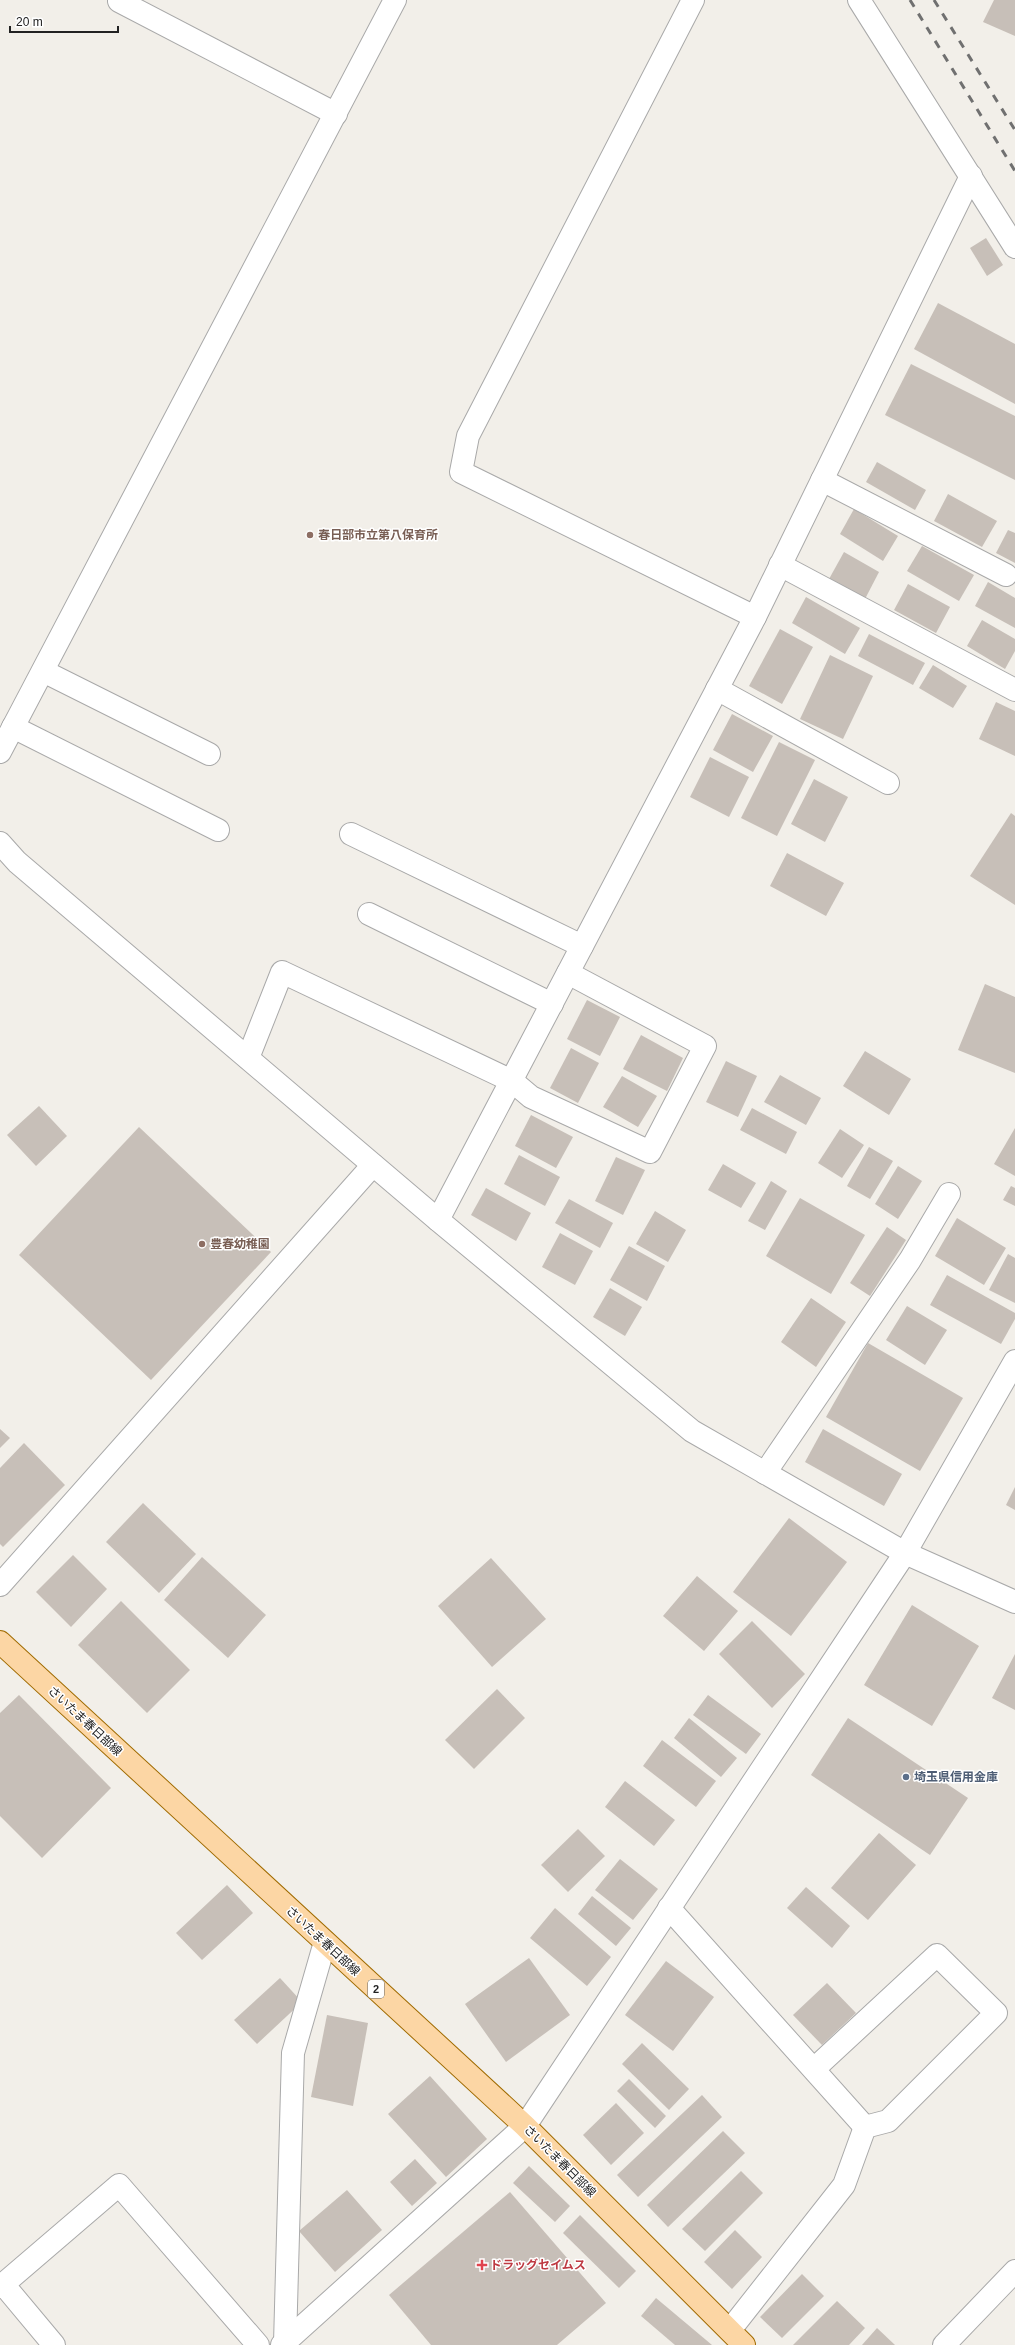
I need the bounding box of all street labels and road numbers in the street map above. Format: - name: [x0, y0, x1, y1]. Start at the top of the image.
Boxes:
- street label: さいたま春日部線: [45, 1683, 125, 1759]
- street label: さいたま春日部線: [283, 1903, 363, 1979]
- road number: 2: [368, 1980, 384, 1998]
- street label: さいたま春日部線: [521, 2122, 599, 2200]

